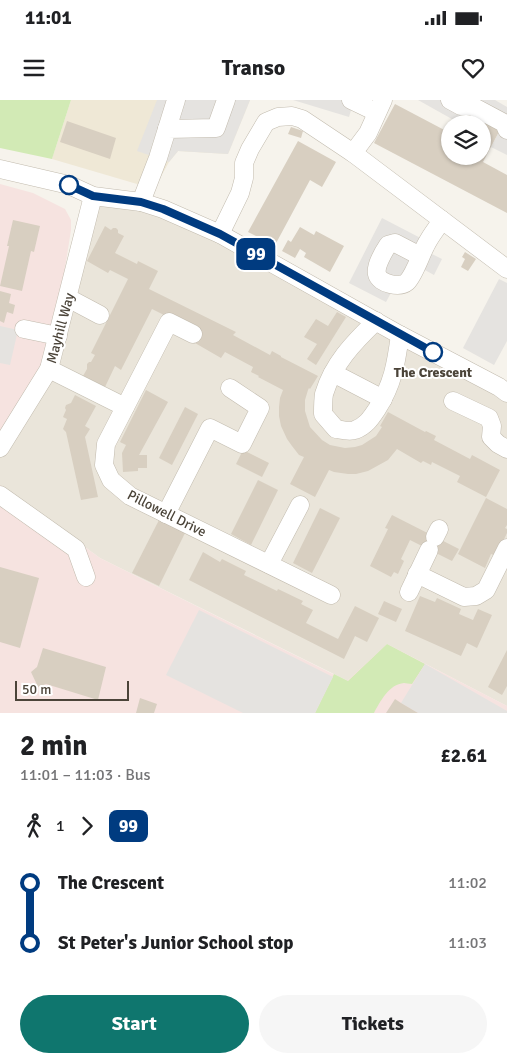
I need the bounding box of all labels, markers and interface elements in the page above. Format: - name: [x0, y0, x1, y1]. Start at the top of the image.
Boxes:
- text: 11:01: [25, 6, 72, 30]
- icon: menu: [20, 54, 48, 82]
- text: Transo: [222, 54, 285, 81]
- icon: heart: [459, 54, 487, 82]
- map controls: [441, 115, 491, 165]
- button: layers: [441, 115, 491, 165]
- unlabelled marker: [59, 175, 79, 195]
- line badge: 99: [234, 238, 278, 270]
- text: 99: [246, 243, 266, 265]
- street label: Mayhill Way: [43, 291, 78, 365]
- marker: The Crescent: [423, 342, 443, 362]
- place label: The Crescent: [394, 364, 473, 381]
- street label: Pillowell Drive: [125, 486, 209, 541]
- scale bar: [15, 678, 129, 701]
- text: 50 m: [22, 681, 51, 698]
- text: 2 min: [20, 729, 88, 763]
- text: £2.61: [441, 744, 487, 768]
- text: 11:01 – 11:03 · Bus: [20, 765, 151, 785]
- icon: walk: [20, 812, 48, 840]
- icon: forward: [73, 812, 101, 840]
- text: 99: [119, 815, 138, 837]
- text: 1: [56, 816, 65, 836]
- text: The Crescent: [58, 871, 164, 895]
- text: 11:02: [448, 873, 487, 893]
- text: St Peter's Junior School stop: [58, 931, 294, 955]
- text: 11:03: [448, 933, 487, 953]
- button: Start: [20, 995, 249, 1053]
- button: Tickets: [259, 995, 487, 1053]

